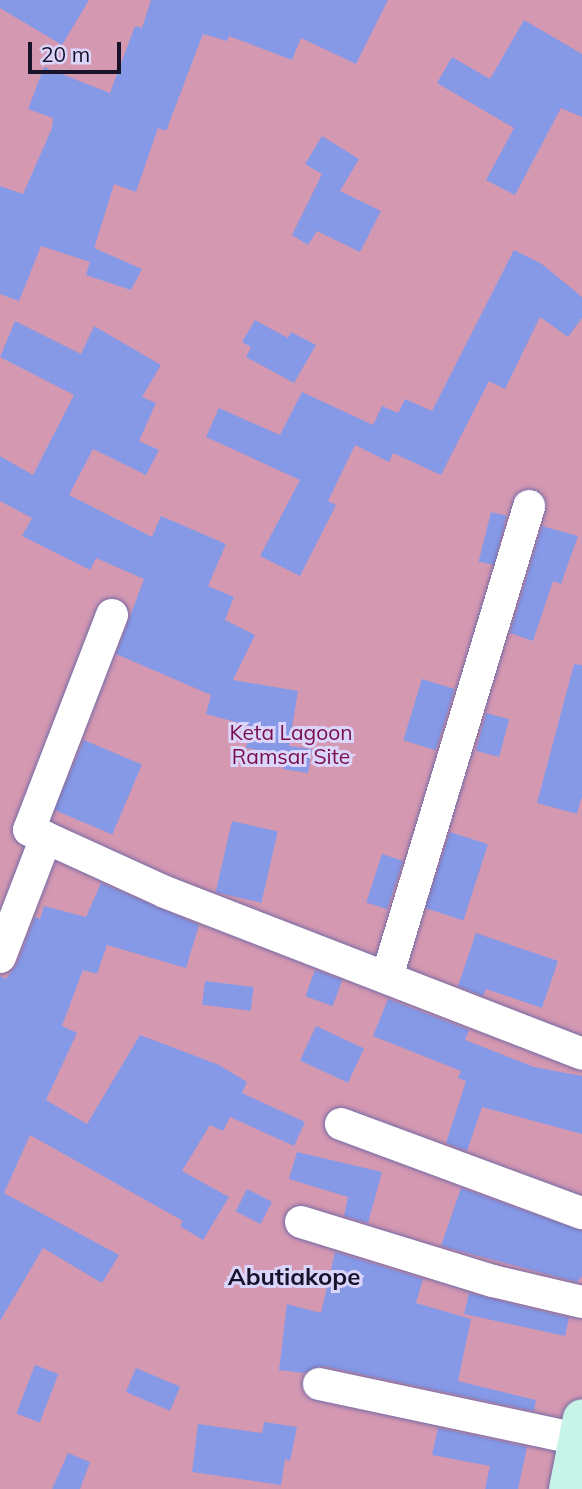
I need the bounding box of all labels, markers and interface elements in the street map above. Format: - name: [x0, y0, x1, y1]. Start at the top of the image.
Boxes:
- scale bar: [32, 28, 124, 72]
- text: 20 m: [41, 41, 90, 67]
- park label: Keta Lagoon Ramsar Site: [230, 719, 352, 769]
- district label: Abutiakope: [228, 1263, 360, 1291]

